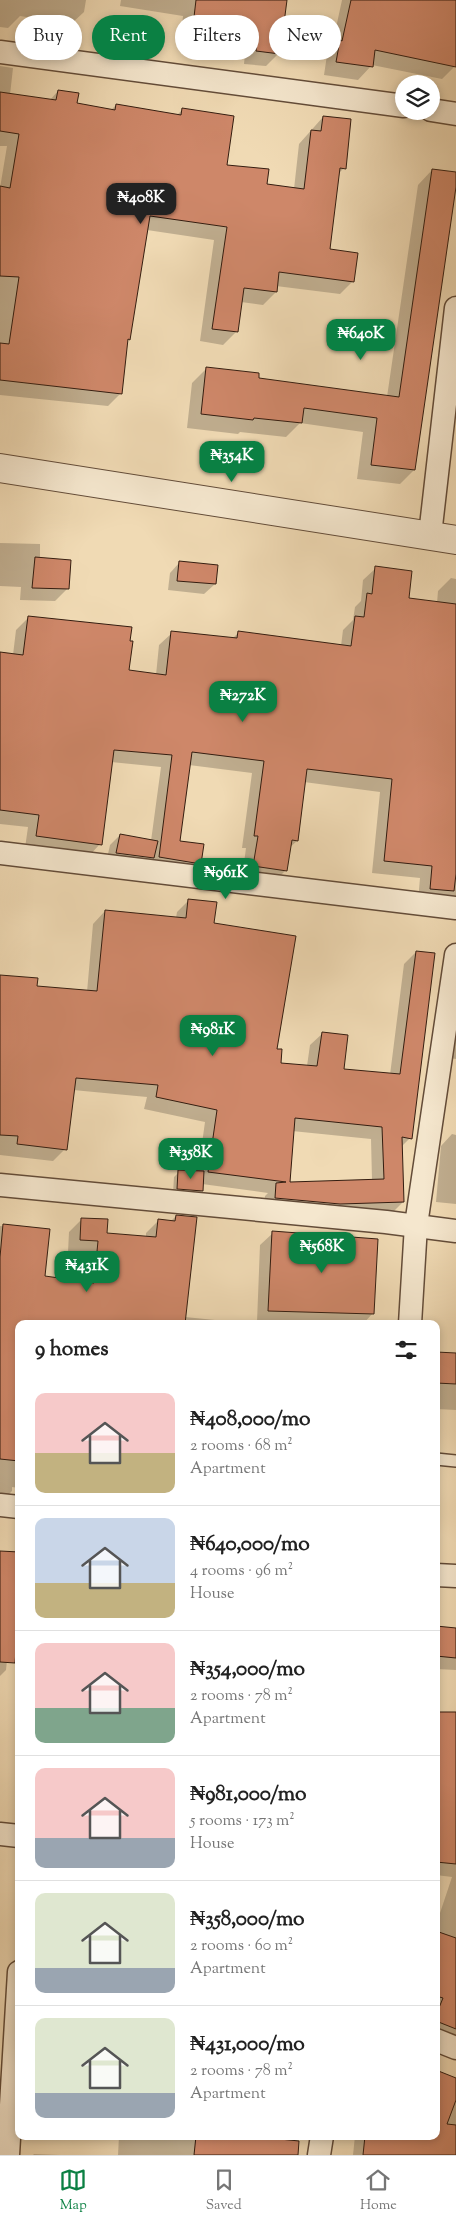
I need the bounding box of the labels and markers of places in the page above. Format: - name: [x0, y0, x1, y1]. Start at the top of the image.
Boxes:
- pin: ₦408K: [106, 182, 176, 225]
- pin: ₦640K: [326, 318, 396, 361]
- pin: ₦354K: [197, 440, 267, 483]
- pin: ₦272K: [208, 680, 278, 723]
- pin: ₦961K: [191, 858, 261, 900]
- pin: ₦981K: [178, 1014, 248, 1057]
- pin: ₦358K: [156, 1138, 226, 1180]
- pin: ₦568K: [287, 1232, 357, 1274]
- pin: ₦431K: [52, 1250, 122, 1293]

